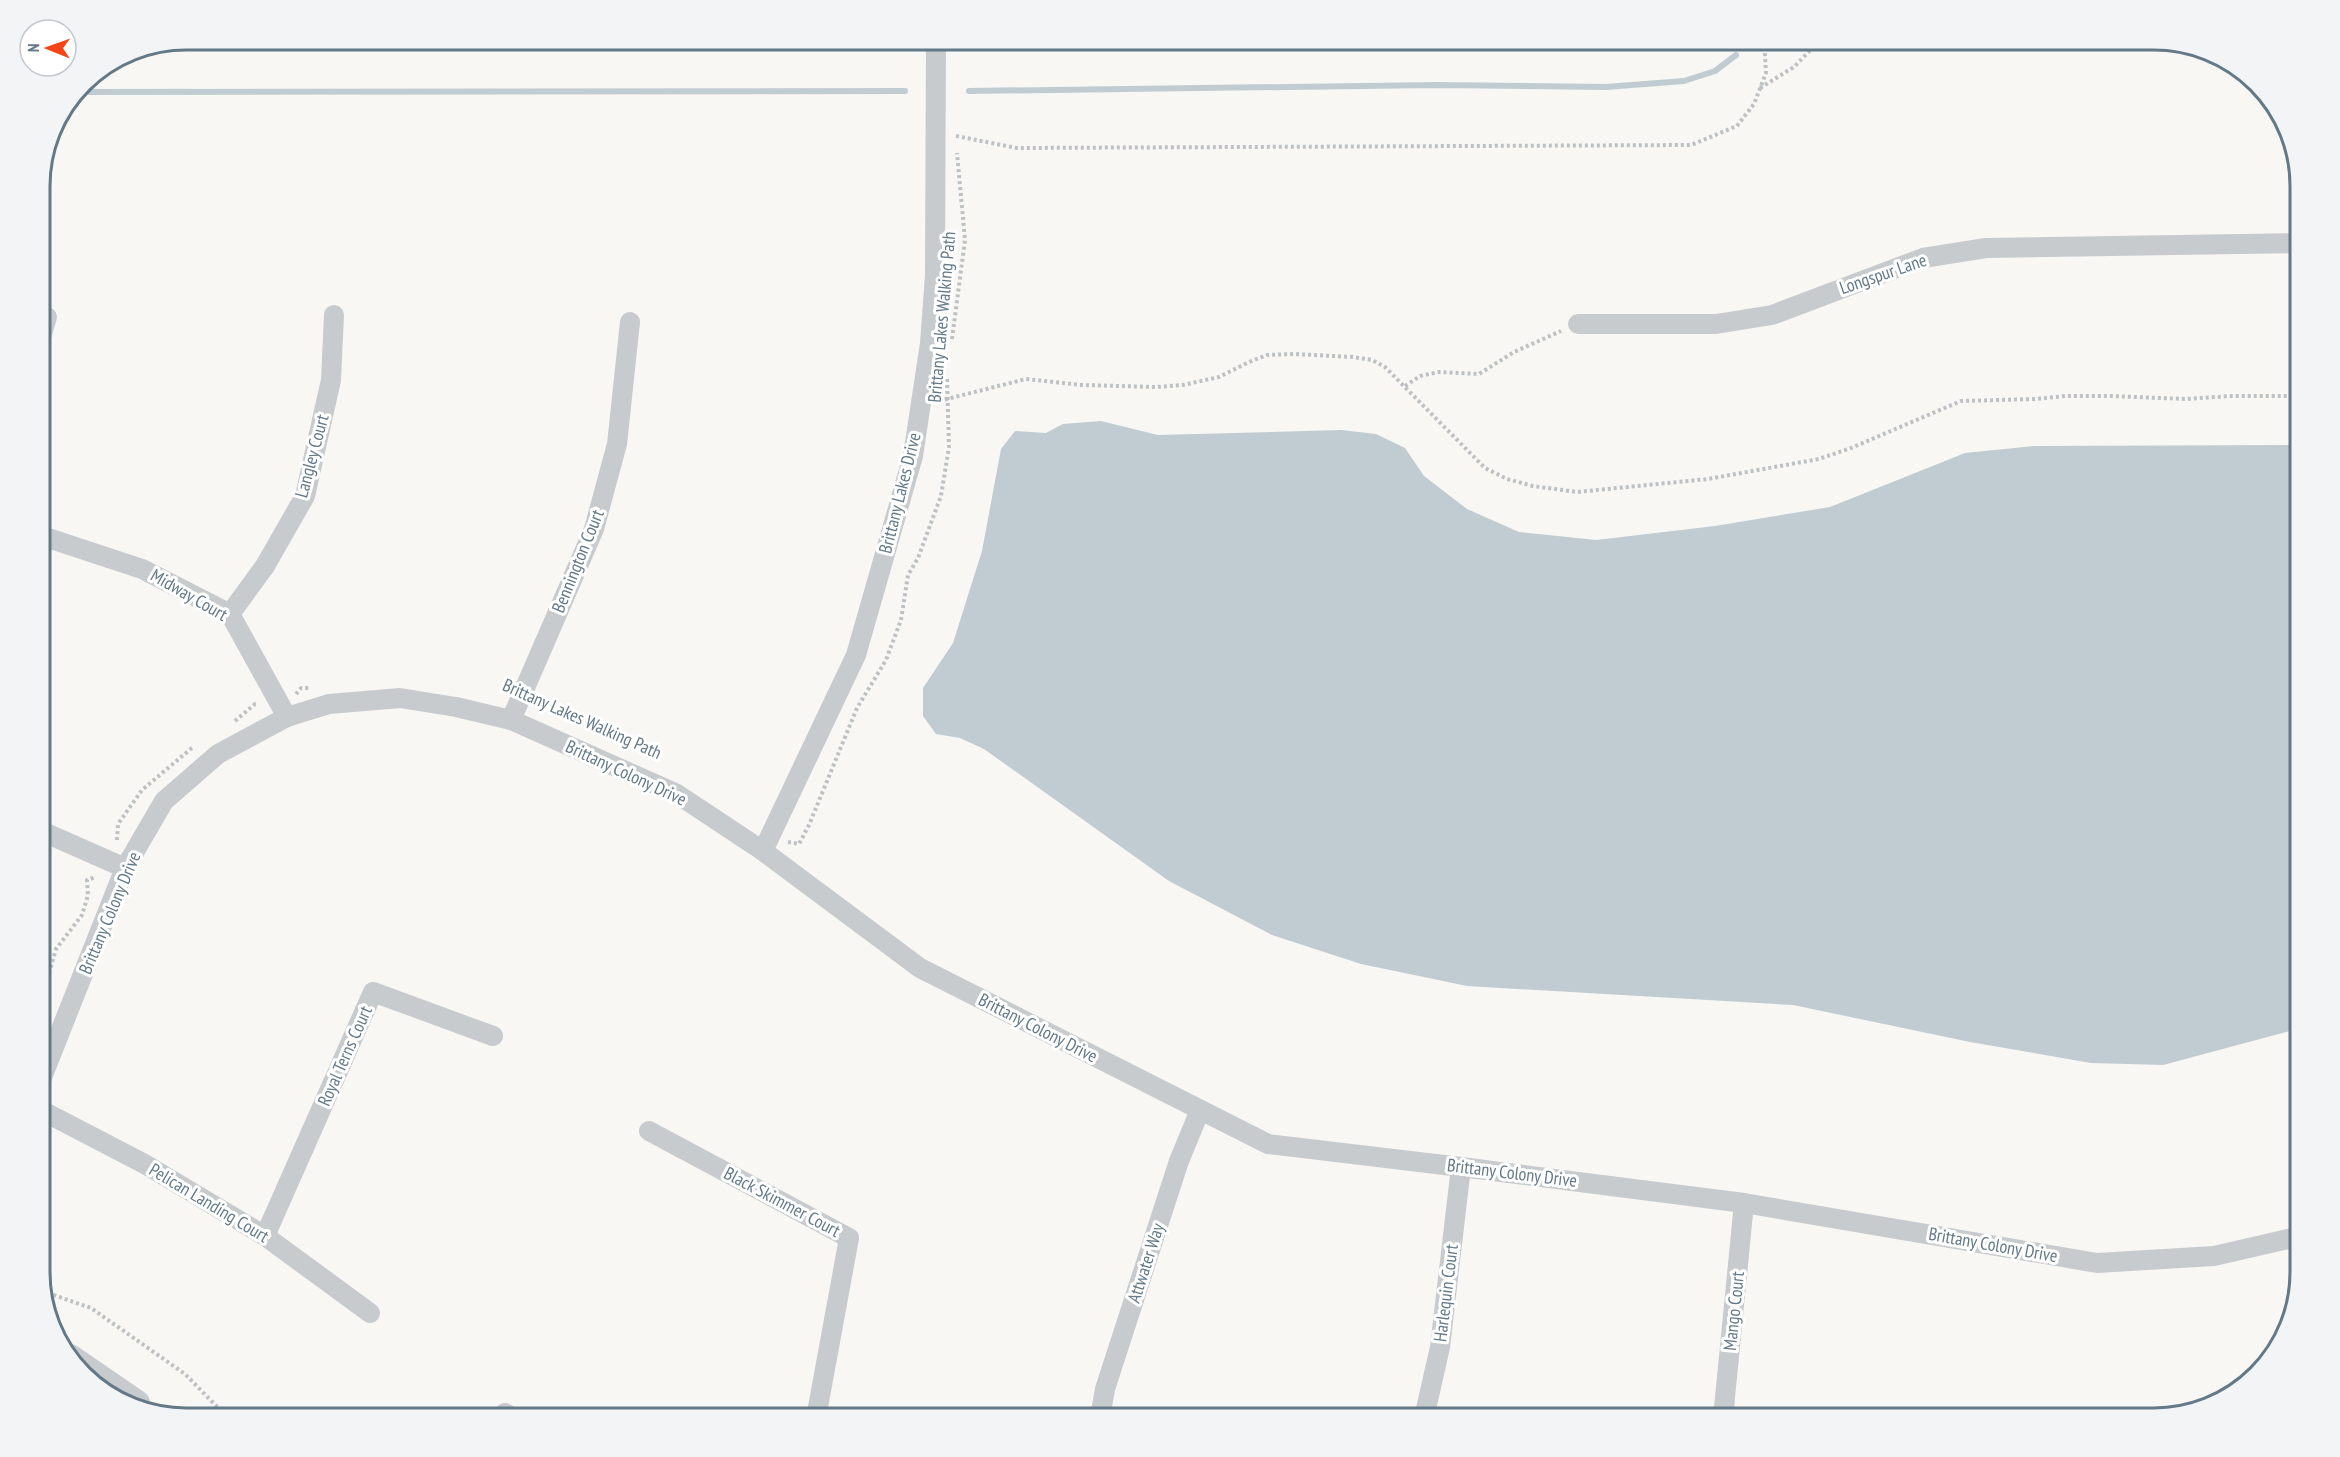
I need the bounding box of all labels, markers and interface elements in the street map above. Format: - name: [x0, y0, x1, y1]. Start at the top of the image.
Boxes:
- north arrow: [18, 18, 78, 78]
- text: N: [23, 43, 43, 52]
- street label: Brittany Lakes Walking Path: [923, 230, 960, 403]
- street label: Longspur Lane: [1836, 248, 1929, 299]
- street label: Langley Court: [289, 412, 334, 500]
- street label: Brittany Lakes Drive: [873, 430, 926, 556]
- street label: Bennington Court: [546, 506, 609, 616]
- street label: Midway Court: [147, 563, 232, 626]
- street label: Brittany Lakes Walking Path: [499, 673, 665, 764]
- street label: Brittany Colony Drive: [562, 735, 690, 811]
- street label: Brittany Colony Drive: [73, 848, 146, 977]
- street label: Brittany Colony Drive: [975, 988, 1102, 1067]
- street label: Royal Terns Court: [312, 1002, 377, 1109]
- street label: Brittany Colony Drive: [1446, 1153, 1578, 1192]
- street label: Pelican Landing Court: [145, 1158, 273, 1247]
- street label: Black Skimmer Court: [720, 1161, 844, 1242]
- street label: Attwater Way: [1122, 1220, 1169, 1305]
- street label: Brittany Colony Drive: [1927, 1222, 2059, 1267]
- street label: Harlequin Court: [1428, 1243, 1463, 1343]
- street label: Mango Court: [1718, 1270, 1749, 1352]

